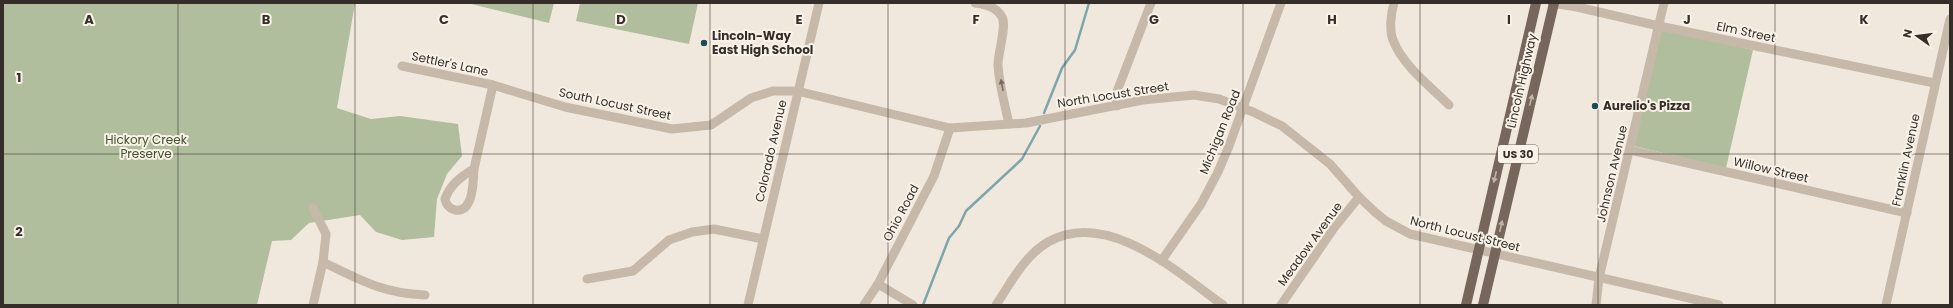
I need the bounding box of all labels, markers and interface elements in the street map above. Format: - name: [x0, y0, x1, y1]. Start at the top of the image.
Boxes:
- text: A: [84, 10, 94, 29]
- text: B: [262, 10, 271, 29]
- text: C: [439, 10, 449, 29]
- text: D: [616, 10, 626, 29]
- text: E: [795, 10, 803, 29]
- text: F: [972, 10, 980, 29]
- text: G: [1149, 10, 1159, 29]
- text: H: [1327, 10, 1337, 29]
- text: I: [1507, 10, 1511, 29]
- text: J: [1683, 10, 1691, 29]
- text: K: [1859, 10, 1869, 29]
- north arrow: [1897, 16, 1937, 56]
- street label: Elm Street: [1715, 17, 1777, 46]
- place label: Lincoln-Way East High School: [712, 27, 813, 58]
- text: N: [1899, 28, 1916, 40]
- street label: Lincoln Highway: [1502, 32, 1541, 130]
- marker: Lincoln-Way East High School: [699, 38, 709, 48]
- street label: Settler's Lane: [410, 47, 490, 80]
- text: 1: [17, 68, 21, 87]
- street label: North Locust Street: [1056, 77, 1170, 112]
- one-way arrow: [998, 79, 1004, 92]
- street label: South Locust Street: [557, 83, 673, 124]
- street label: Michigan Road: [1195, 87, 1244, 176]
- one-way arrow: [1529, 93, 1535, 106]
- place label: Aurelio's Pizza: [1603, 97, 1690, 114]
- street label: Colorado Avenue: [751, 98, 791, 204]
- marker: Aurelio's Pizza: [1590, 101, 1600, 111]
- street label: Franklin Avenue: [1887, 112, 1924, 208]
- street label: Johnson Avenue: [1592, 124, 1631, 224]
- park label: Hickory Creek Preserve: [105, 131, 188, 162]
- road number: US 30: [1498, 145, 1538, 163]
- street label: Willow Street: [1732, 153, 1810, 186]
- one-way arrow: [1492, 172, 1498, 184]
- street label: Ohio Road: [878, 181, 923, 244]
- street label: Meadow Avenue: [1273, 198, 1346, 289]
- street label: North Locust Street: [1408, 212, 1522, 255]
- one-way arrow: [1498, 220, 1504, 232]
- text: 2: [15, 222, 23, 241]

